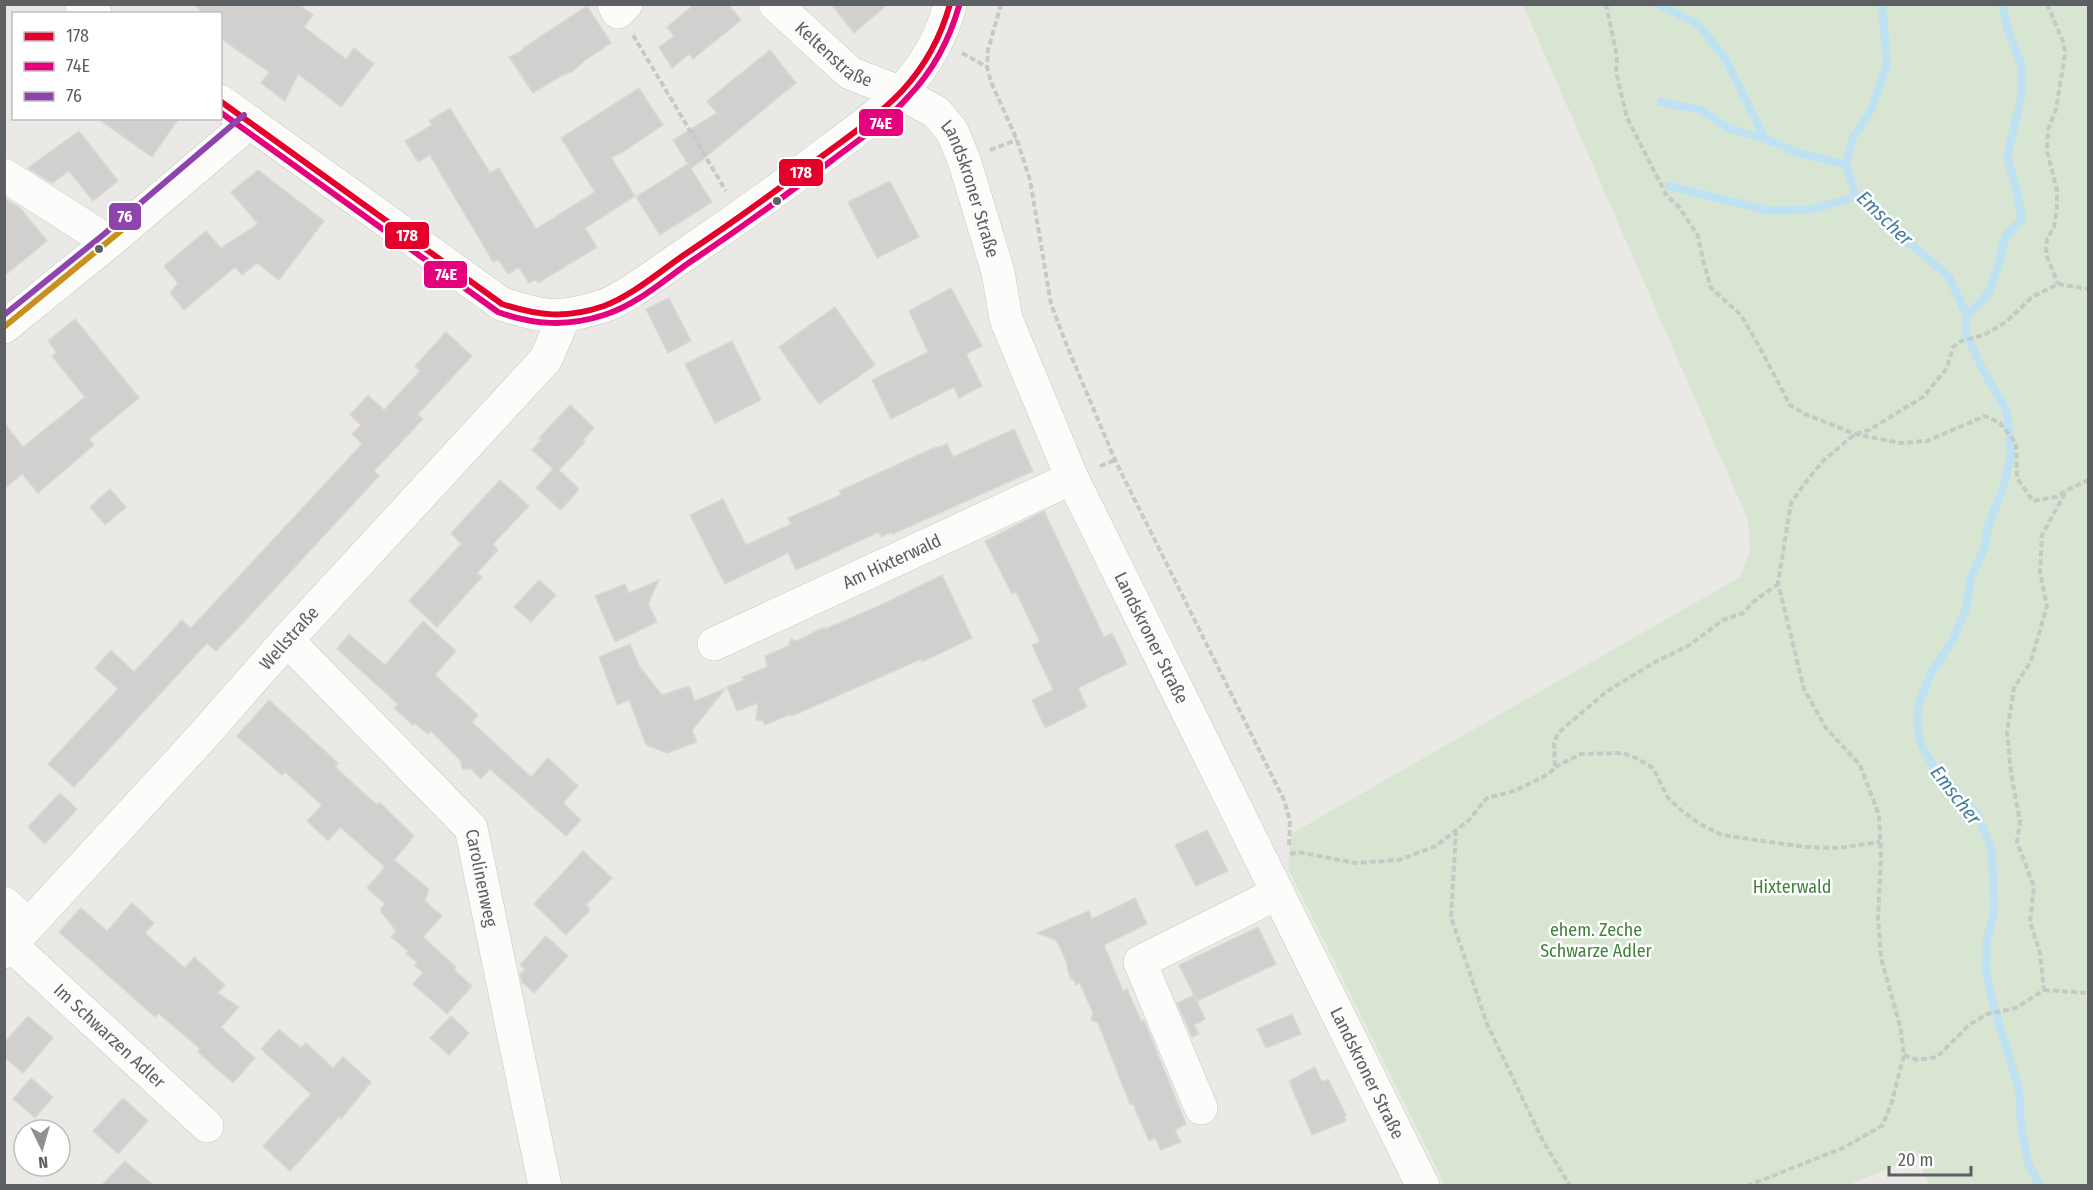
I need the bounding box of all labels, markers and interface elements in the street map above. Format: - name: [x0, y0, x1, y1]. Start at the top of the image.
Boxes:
- legend: [12, 12, 222, 120]
- street label: Keltenstraße: [790, 17, 875, 92]
- text: 178: [66, 25, 89, 47]
- text: 74E: [66, 55, 90, 77]
- text: 76: [66, 85, 82, 107]
- line badge: 74E: [858, 108, 904, 137]
- text: 74E: [870, 114, 892, 133]
- street label: Landskroner Straße: [936, 115, 1004, 260]
- line badge: 178: [778, 158, 824, 187]
- text: 178: [790, 163, 812, 182]
- water label: Emscher: [1852, 186, 1919, 251]
- unlabelled marker: [771, 195, 783, 207]
- line badge: 76: [108, 202, 142, 231]
- text: 76: [118, 207, 132, 226]
- line badge: 178: [384, 221, 430, 250]
- text: 178: [396, 226, 418, 245]
- unlabelled marker: [93, 243, 105, 255]
- line badge: 74E: [423, 260, 468, 289]
- text: 74E: [435, 265, 457, 284]
- street label: Am Hixterwald: [839, 529, 945, 594]
- street label: Landskroner Straße: [1109, 568, 1193, 707]
- street label: Wellstraße: [255, 602, 324, 675]
- water label: Emscher: [1925, 761, 1987, 830]
- street label: Carolinenweg: [460, 827, 502, 929]
- park label: Hixterwald: [1753, 876, 1831, 898]
- park label: ehem. Zeche Schwarze Adler: [1540, 919, 1653, 962]
- street label: Im Schwarzen Adler: [49, 979, 170, 1093]
- street label: Landskroner Straße: [1325, 1004, 1409, 1143]
- north arrow: [12, 1118, 72, 1178]
- scale bar: [1889, 1139, 1972, 1177]
- text: 20 m: [1898, 1149, 1933, 1171]
- text: N: [38, 1153, 49, 1172]

